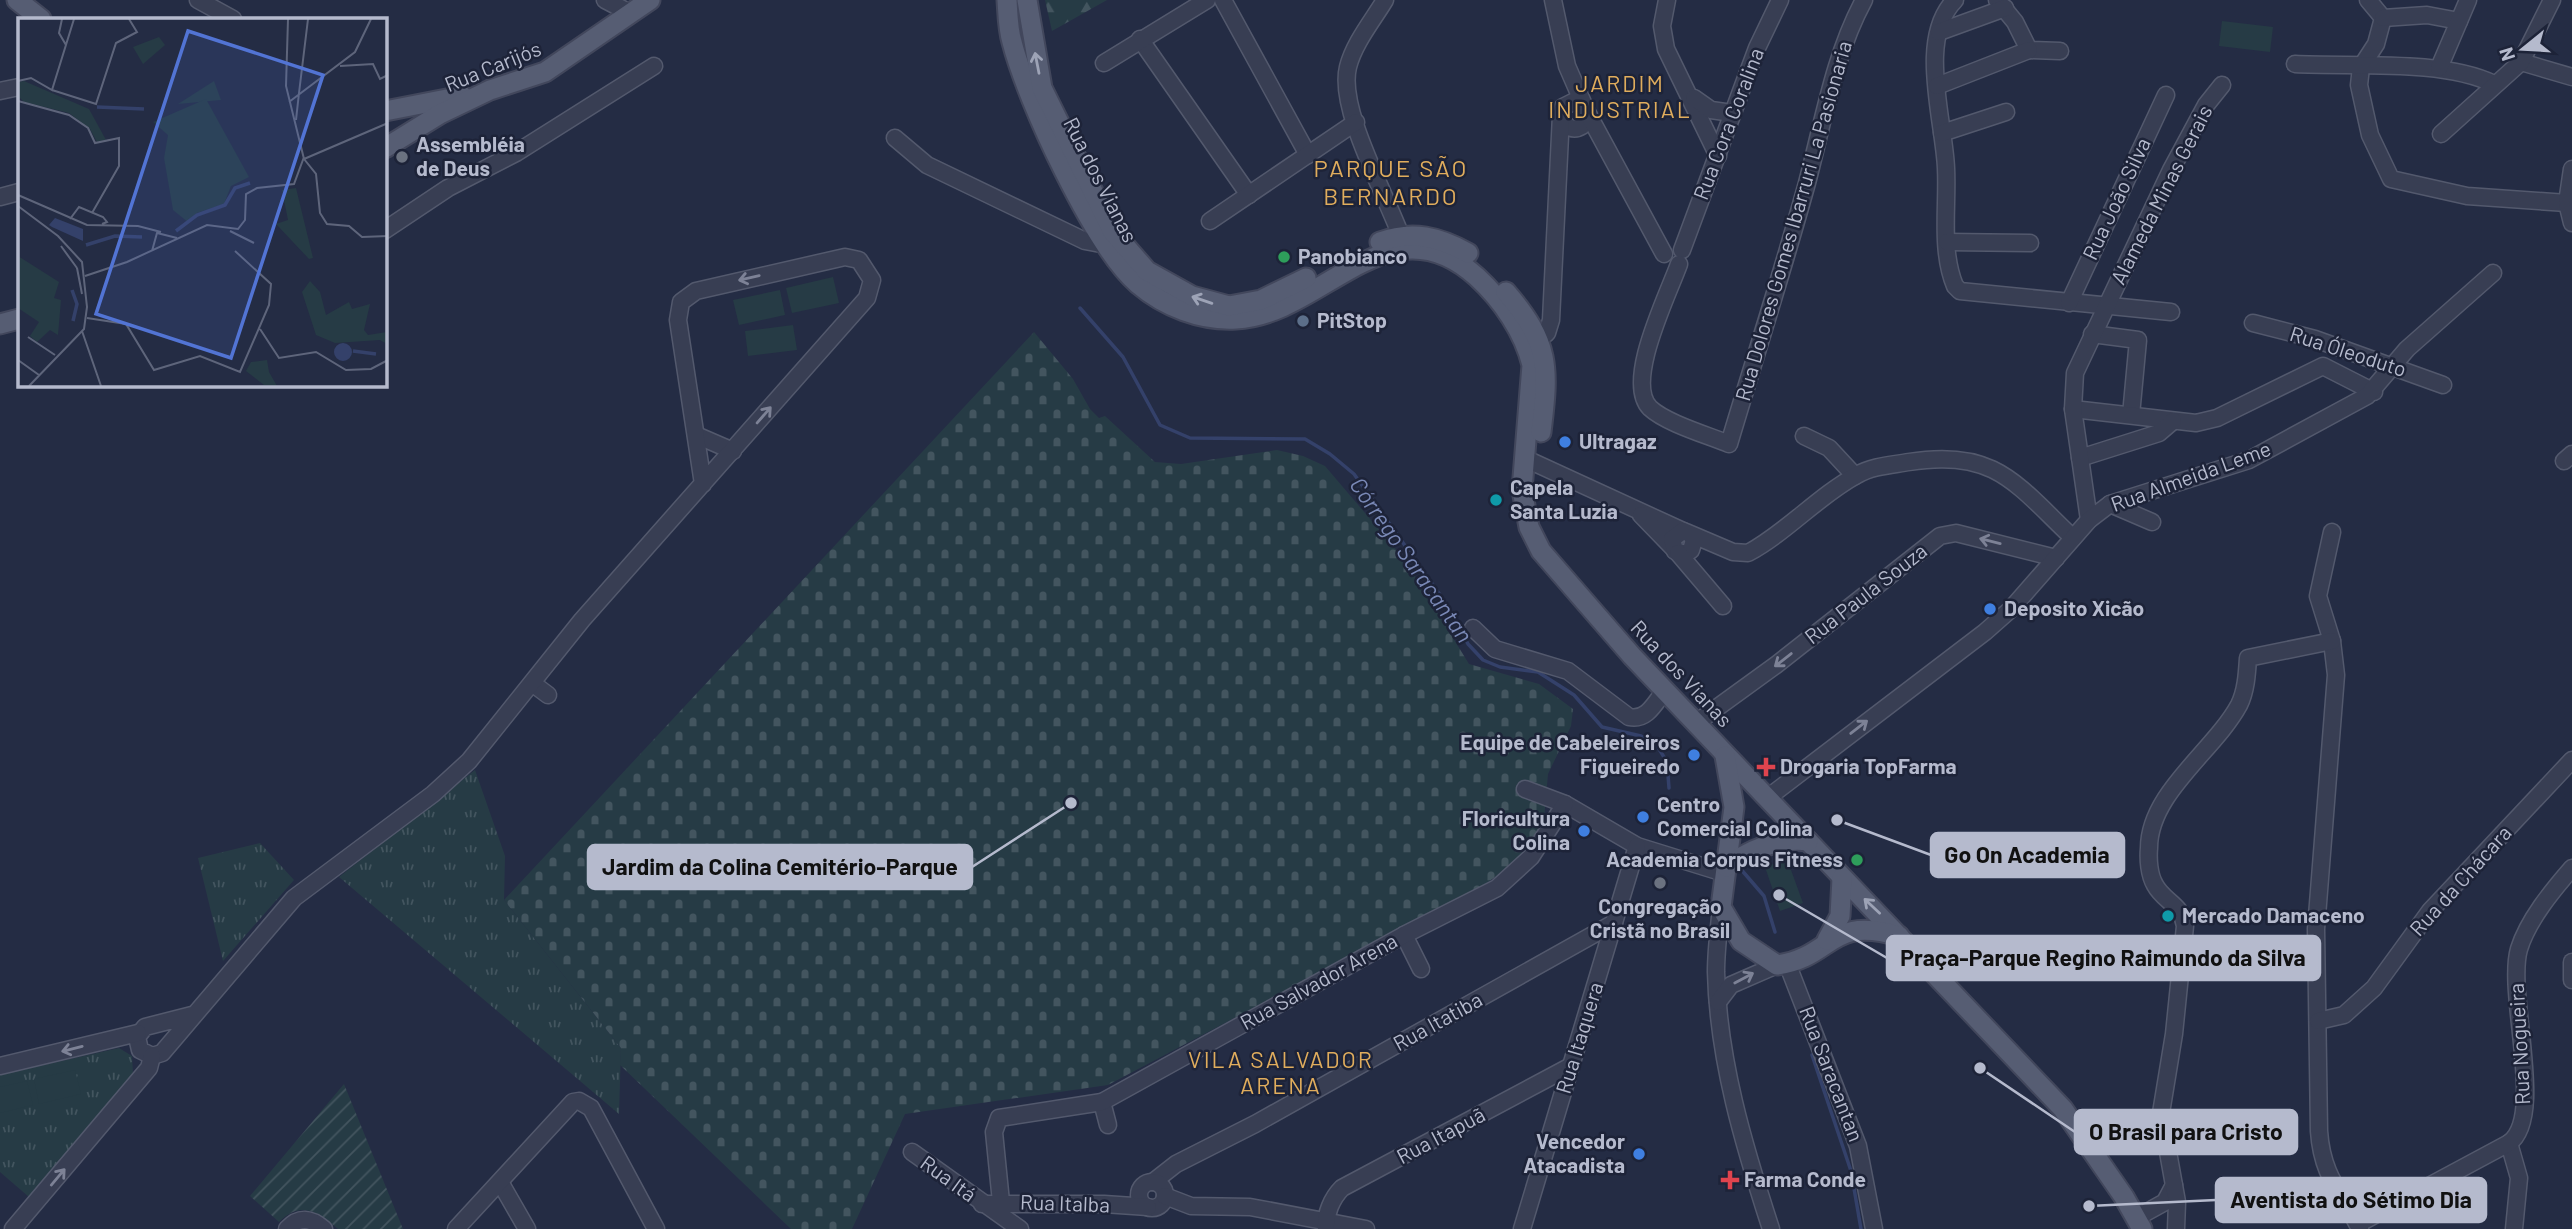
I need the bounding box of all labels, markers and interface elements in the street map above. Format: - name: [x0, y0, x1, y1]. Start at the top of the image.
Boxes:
- north arrow: [2488, 14, 2558, 84]
- inset map: [18, 18, 387, 387]
- street label: Rua Carijós: [441, 35, 544, 96]
- street label: Rua Dolores Gomes Ibarruri La Pasionaria: [1729, 38, 1856, 404]
- street label: Rua Cora Coralina: [1687, 44, 1768, 203]
- text: N: [2493, 45, 2519, 64]
- one-way arrow: [1030, 52, 1043, 75]
- district label: JARDIM INDUSTRIAL: [1548, 69, 1692, 123]
- street label: Alameda Minas Gerais: [2105, 101, 2217, 288]
- street label: Rua dos Vianas: [1059, 113, 1144, 246]
- place label: Assembléia de Deus: [416, 131, 525, 180]
- street label: Rua João Silva: [2076, 133, 2155, 263]
- marker: Assembléia de Deus: [394, 149, 410, 165]
- district label: PARQUE SÃO BERNARDO: [1314, 153, 1468, 210]
- place label: Panobianco: [1298, 243, 1407, 268]
- marker: Panobianco: [1276, 249, 1292, 265]
- one-way arrow: [738, 272, 761, 286]
- one-way arrow: [1192, 293, 1214, 305]
- place label: PitStop: [1317, 307, 1387, 332]
- marker: PitStop: [1295, 313, 1311, 329]
- street label: Rua Óleoduto: [2287, 320, 2410, 381]
- one-way arrow: [756, 406, 772, 424]
- place label: Ultragaz: [1579, 428, 1657, 453]
- marker: Ultragaz: [1557, 434, 1573, 450]
- street label: Rua Almeida Leme: [2107, 435, 2274, 516]
- water label: Córrego Saracantan: [1344, 471, 1479, 647]
- place label: Capela Santa Luzia: [1510, 474, 1618, 523]
- marker: Capela Santa Luzia: [1488, 492, 1504, 508]
- one-way arrow: [1979, 534, 2002, 547]
- street label: Rua Paula Souza: [1799, 537, 1931, 648]
- place label: Deposito Xicão: [2004, 595, 2144, 620]
- marker: Deposito Xicão: [1982, 601, 1998, 617]
- street label: Rua dos Vianas: [1626, 614, 1738, 732]
- one-way arrow: [1774, 652, 1792, 668]
- one-way arrow: [1849, 719, 1867, 734]
- place label: Equipe de Cabeleireiros Figueiredo: [1460, 729, 1680, 778]
- marker: Equipe de Cabeleireiros Figueiredo: [1686, 747, 1702, 763]
- place label: Drogaria TopFarma: [1780, 753, 1957, 778]
- marker: Drogaria TopFarma: [1758, 759, 1774, 775]
- place label: Centro Comercial Colina: [1657, 791, 1813, 840]
- place label: Floricultura Colina: [1462, 805, 1570, 854]
- marker: Centro Comercial Colina: [1635, 809, 1651, 825]
- street label: Rua da Chácara: [2404, 820, 2516, 940]
- marker: Floricultura Colina: [1576, 823, 1592, 839]
- callout: Go On Academia: [1931, 833, 2124, 877]
- text: Go On Academia: [1944, 840, 2110, 868]
- callout: Jardim da Colina Cemitério-Parque: [588, 845, 972, 889]
- place label: Academia Corpus Fitness: [1606, 846, 1843, 871]
- text: Jardim da Colina Cemitério-Parque: [602, 852, 958, 880]
- marker: Academia Corpus Fitness: [1849, 852, 1865, 868]
- marker: Congregação Cristã no Brasil: [1652, 875, 1668, 891]
- place label: Congregação Cristã no Brasil: [1590, 893, 1730, 942]
- one-way arrow: [1864, 898, 1881, 915]
- place label: Mercado Damaceno: [2182, 902, 2365, 927]
- marker: Mercado Damaceno: [2160, 908, 2176, 924]
- street label: Rua Salvador Arena: [1235, 927, 1401, 1034]
- callout: Praça-Parque Regino Raimundo da Silva: [1887, 936, 2320, 980]
- text: Praça-Parque Regino Raimundo da Silva: [1900, 943, 2306, 971]
- one-way arrow: [1733, 971, 1754, 984]
- street label: Rua Itaquera: [1550, 979, 1607, 1096]
- street label: Rua Nogueira: [2503, 982, 2534, 1106]
- street label: Rua Itatiba: [1388, 986, 1486, 1055]
- street label: Rua Saracantan: [1795, 1002, 1870, 1145]
- one-way arrow: [61, 1042, 84, 1056]
- district label: VILA SALVADOR ARENA: [1188, 1045, 1374, 1099]
- street label: Rua Itapuã: [1392, 1101, 1489, 1168]
- callout: O Brasil para Cristo: [2075, 1110, 2297, 1154]
- text: O Brasil para Cristo: [2089, 1117, 2283, 1145]
- place label: Vencedor Atacadista: [1523, 1128, 1625, 1177]
- marker: Vencedor Atacadista: [1631, 1146, 1647, 1162]
- street label: Rua Itá: [916, 1149, 982, 1206]
- place label: Farma Conde: [1744, 1166, 1866, 1191]
- one-way arrow: [50, 1169, 66, 1187]
- marker: Farma Conde: [1722, 1172, 1738, 1188]
- callout: Aventista do Sétimo Dia: [2216, 1178, 2486, 1222]
- text: Aventista do Sétimo Dia: [2230, 1185, 2472, 1213]
- street label: Rua Italba: [1020, 1188, 1110, 1217]

